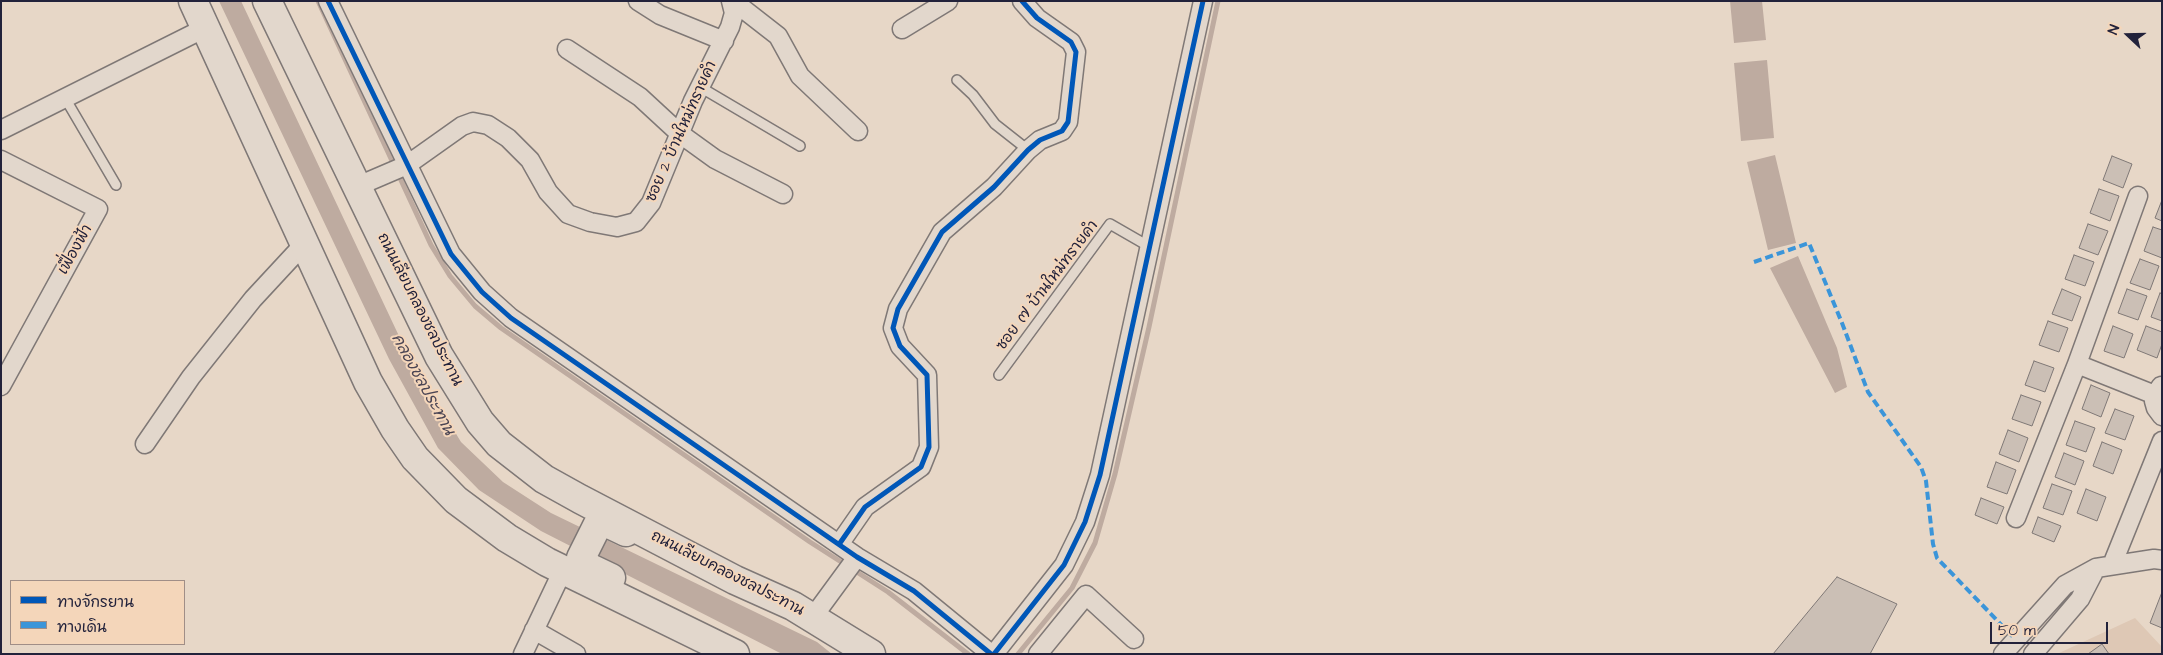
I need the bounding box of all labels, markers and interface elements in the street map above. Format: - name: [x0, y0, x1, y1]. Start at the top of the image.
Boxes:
- north arrow: [2103, 10, 2153, 60]
- text: N: [2103, 22, 2125, 37]
- street label: ซอย 2 บ้านใหม่ทรายคำ: [643, 59, 721, 205]
- street label: ซอย ๗ บ้านใหม่ทรายคำ: [993, 218, 1103, 354]
- street label: เฟื่องฟ้า: [55, 222, 97, 278]
- street label: ถนนเลียบคลองชลประทาน: [373, 231, 465, 389]
- water label: คลองชลประทาน: [386, 331, 458, 439]
- street label: ถนนเลียบคลองชลประทาน: [648, 528, 806, 620]
- legend: [10, 580, 185, 645]
- text: ทางจักรยาน: [57, 592, 134, 613]
- scale bar: [1993, 612, 2110, 644]
- text: ทางเดิน: [57, 617, 107, 638]
- text: 50 m: [1998, 620, 2036, 641]

